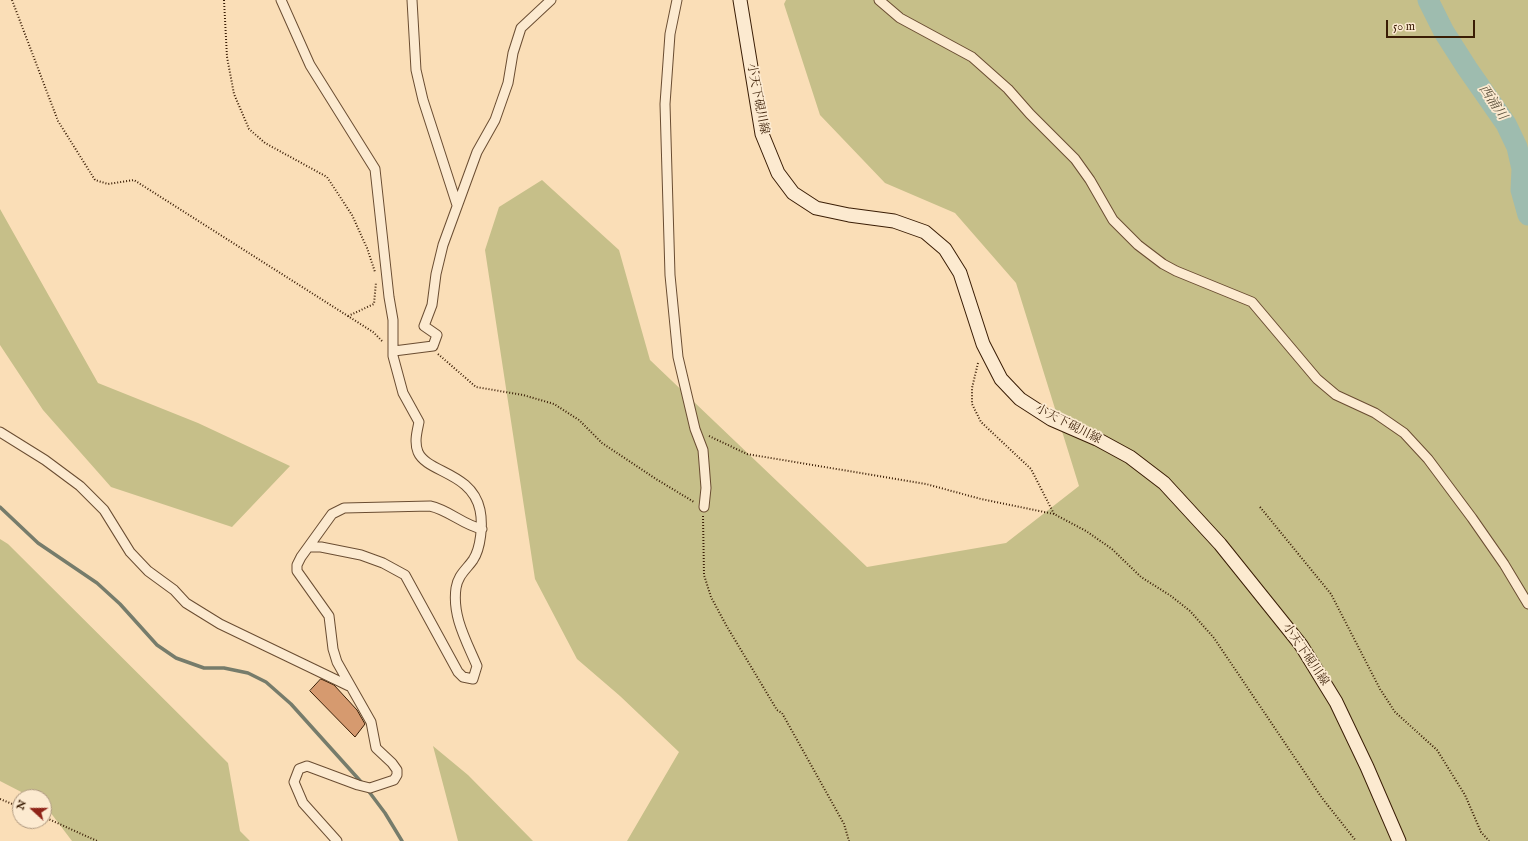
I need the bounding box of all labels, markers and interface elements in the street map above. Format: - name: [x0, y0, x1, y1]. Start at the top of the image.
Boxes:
- scale bar: [1388, 12, 1477, 38]
- text: 50 m: [1393, 19, 1415, 34]
- street label: 小天下硯川線: [743, 62, 771, 136]
- water label: 西浦川: [1475, 82, 1509, 124]
- street label: 小天下硯川線: [1033, 402, 1103, 448]
- street label: 小天下硯川線: [1279, 621, 1331, 689]
- north arrow: [12, 789, 52, 829]
- text: N: [13, 798, 30, 812]

